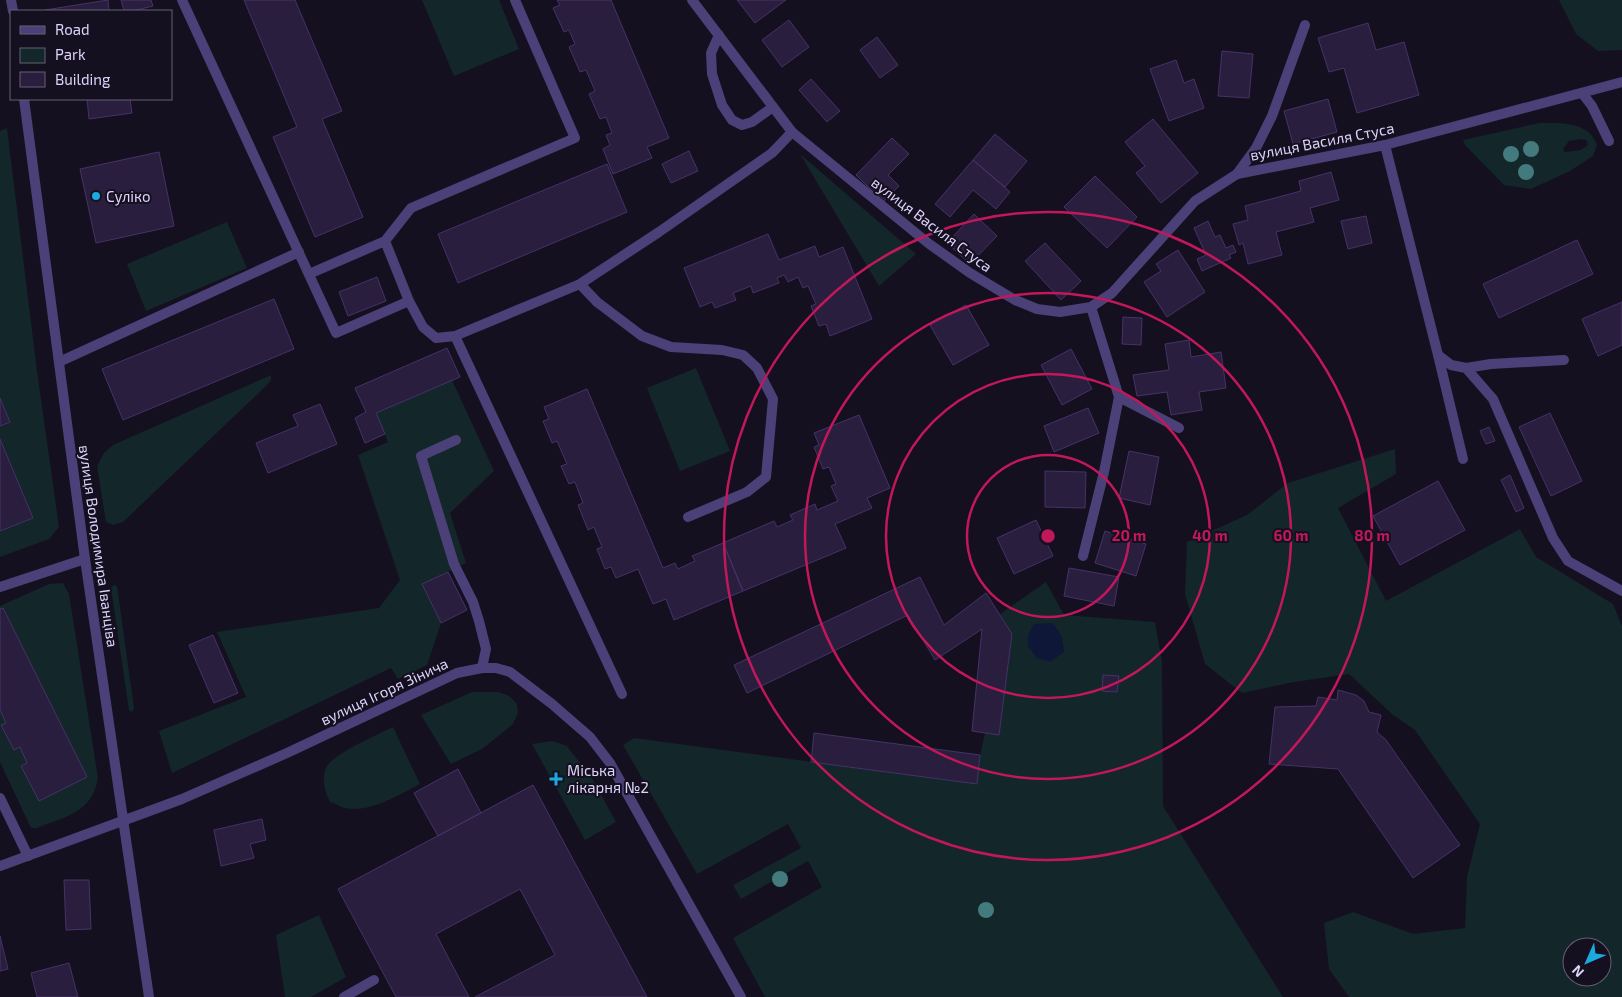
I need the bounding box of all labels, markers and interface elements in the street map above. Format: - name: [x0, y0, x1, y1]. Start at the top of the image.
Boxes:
- legend: [10, 10, 172, 100]
- text: Road: [55, 20, 90, 38]
- text: Park: [55, 45, 86, 63]
- text: Building: [55, 70, 111, 88]
- street label: вулиця Василя Стуса: [1248, 118, 1396, 165]
- street label: вулиця Василя Стуса: [867, 173, 996, 276]
- place label: Суліко: [106, 187, 151, 206]
- marker: Суліко: [90, 190, 102, 202]
- street label: вулиця Володимира Іванціва: [75, 444, 122, 649]
- text: 20 m: [1112, 526, 1146, 544]
- text: 40 m: [1192, 526, 1228, 544]
- text: 60 m: [1274, 526, 1308, 544]
- text: 80 m: [1354, 526, 1390, 544]
- centre of rings: [1039, 527, 1057, 545]
- street label: вулиця Ігоря Зінича: [317, 654, 451, 729]
- place label: Міська лікарня №2: [567, 761, 649, 796]
- marker: Міська лікарня №2: [549, 772, 563, 786]
- north arrow: [1562, 937, 1612, 987]
- text: N: [1568, 962, 1587, 981]

